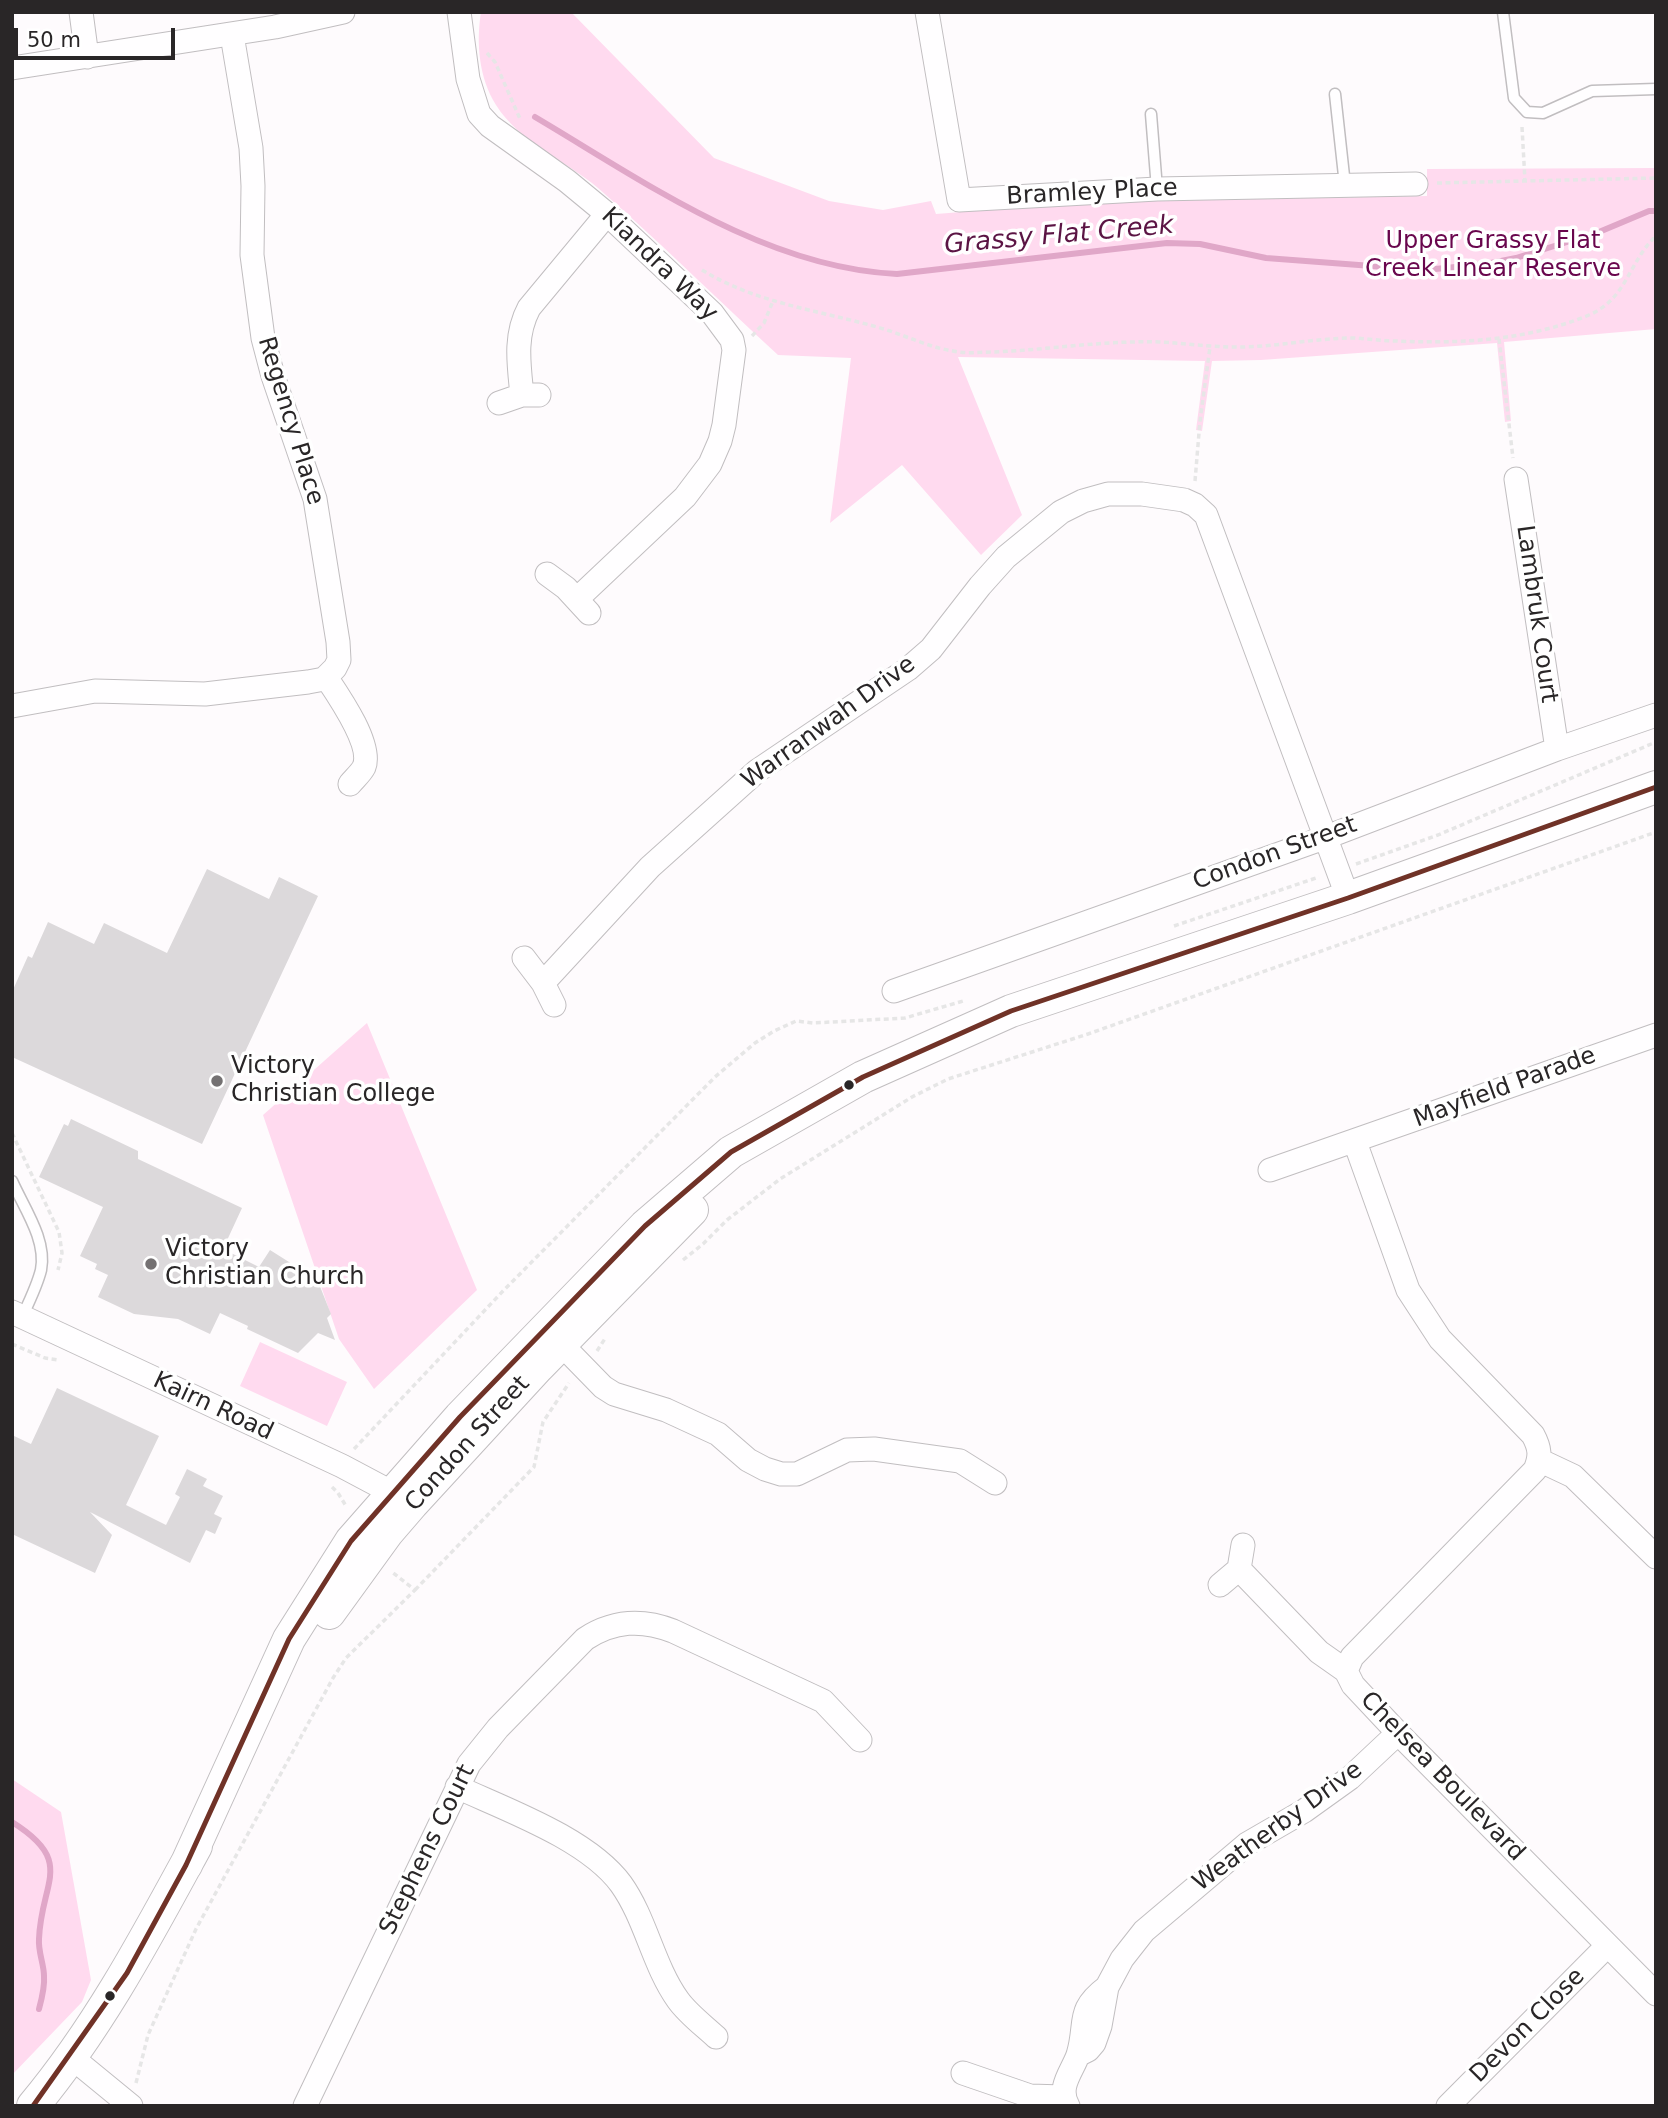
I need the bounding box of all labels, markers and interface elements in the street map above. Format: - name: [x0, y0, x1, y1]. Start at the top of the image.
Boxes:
- scale bar: [18, 14, 178, 58]
- text: 50 m: [27, 28, 81, 52]
- street label: Bramley Place: [1006, 174, 1178, 212]
- street label: Kiandra Way: [595, 202, 723, 328]
- water label: Grassy Flat Creek: [943, 210, 1175, 262]
- park label: Upper Grassy Flat Creek Linear Reserve: [1365, 228, 1621, 284]
- street label: Regency Place: [251, 333, 329, 509]
- street label: Lambruk Court: [1509, 523, 1563, 705]
- street label: Warranwah Drive: [737, 650, 921, 796]
- street label: Condon Street: [1189, 811, 1361, 897]
- street label: Mayfield Parade: [1410, 1042, 1600, 1134]
- place label: Victory Christian College: [231, 1053, 435, 1109]
- marker: Victory Christian College: [209, 1073, 225, 1089]
- unlabelled marker: [842, 1078, 856, 1092]
- place label: Victory Christian Church: [165, 1236, 365, 1292]
- marker: Victory Christian Church: [143, 1256, 159, 1272]
- street label: Kairn Road: [148, 1367, 278, 1447]
- street label: Condon Street: [400, 1370, 536, 1518]
- street label: Chelsea Boulevard: [1354, 1686, 1530, 1868]
- street label: Weatherby Drive: [1188, 1756, 1368, 1898]
- street label: Stephens Court: [374, 1760, 482, 1940]
- street label: Devon Close: [1465, 1963, 1591, 2089]
- unlabelled marker: [103, 1989, 117, 2003]

